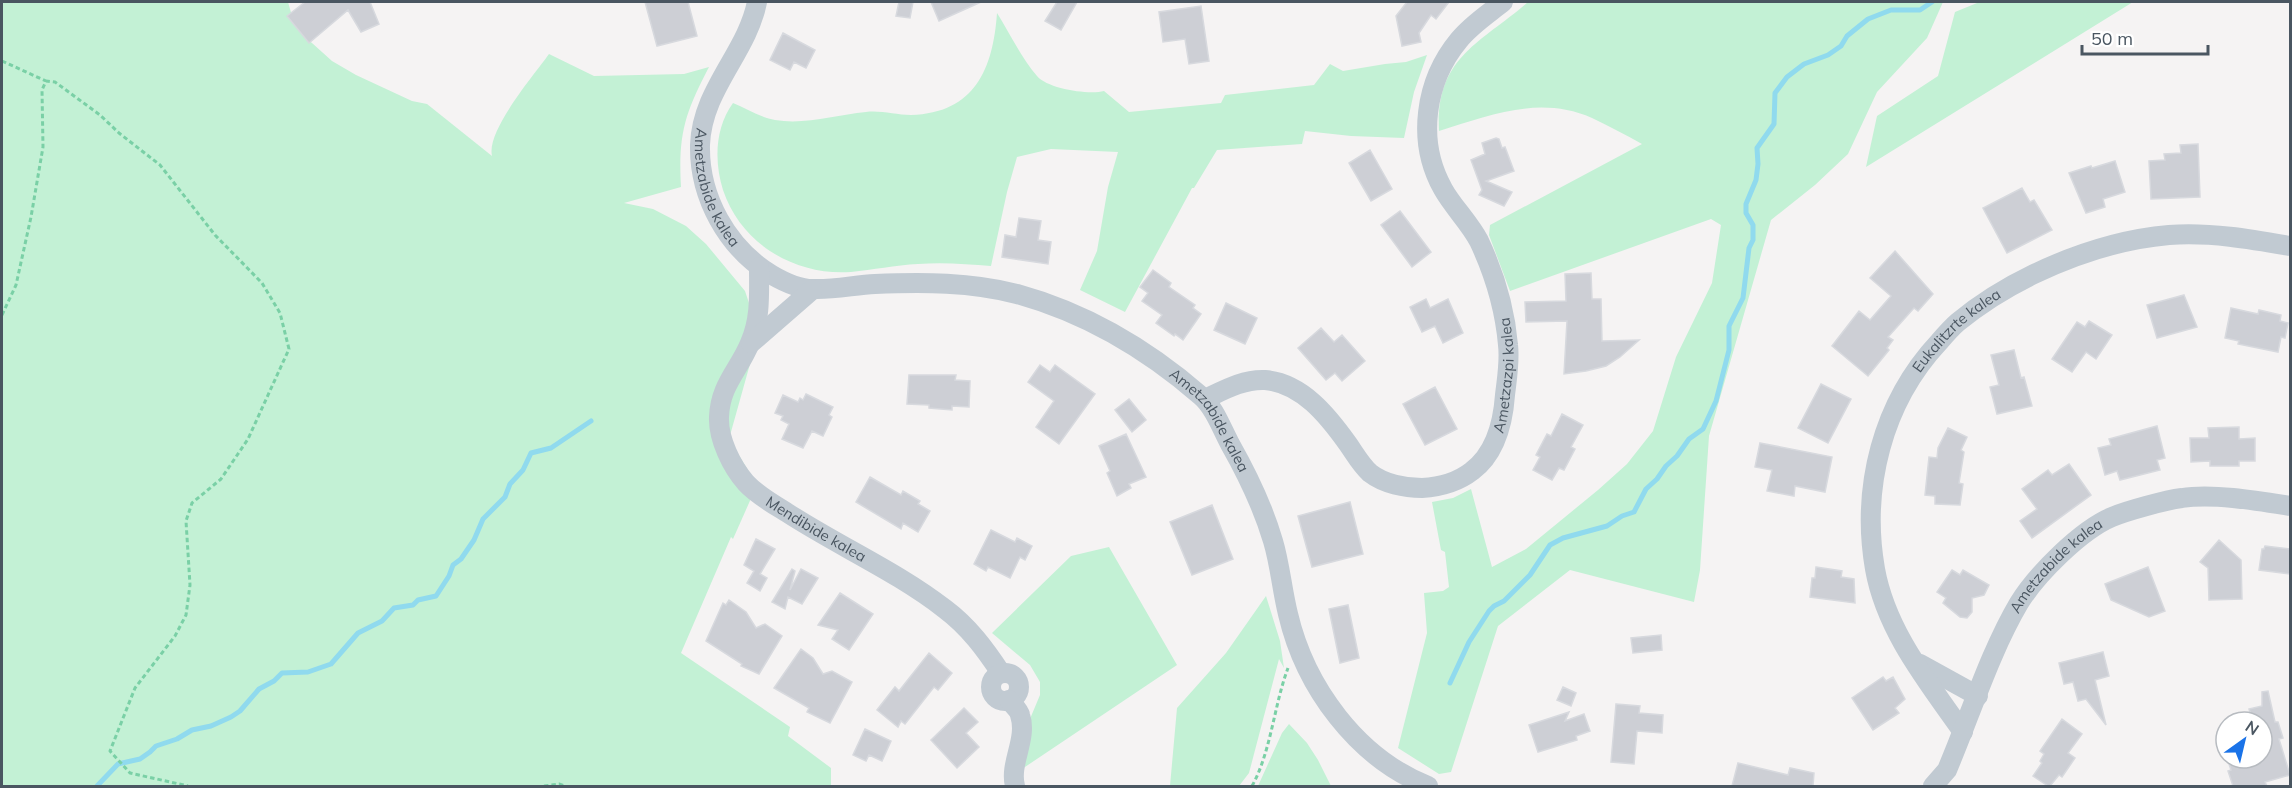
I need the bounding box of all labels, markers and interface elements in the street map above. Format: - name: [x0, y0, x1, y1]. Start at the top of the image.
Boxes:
- scale bar: [2082, 18, 2208, 56]
- text: 50 m: [2091, 27, 2133, 50]
- street label: Ametzabide kalea: [691, 127, 744, 250]
- street label: Eukalitzrte kalea: [1908, 284, 2004, 376]
- street label: Ametzazpi kalea: [1489, 316, 1518, 435]
- street label: Ametzabide kalea: [1166, 364, 1253, 475]
- street label: Mendibide kalea: [762, 492, 870, 566]
- street label: Ametzabide kalea: [2005, 514, 2106, 616]
- north arrow: [2214, 710, 2274, 770]
- text: N: [2242, 716, 2263, 739]

